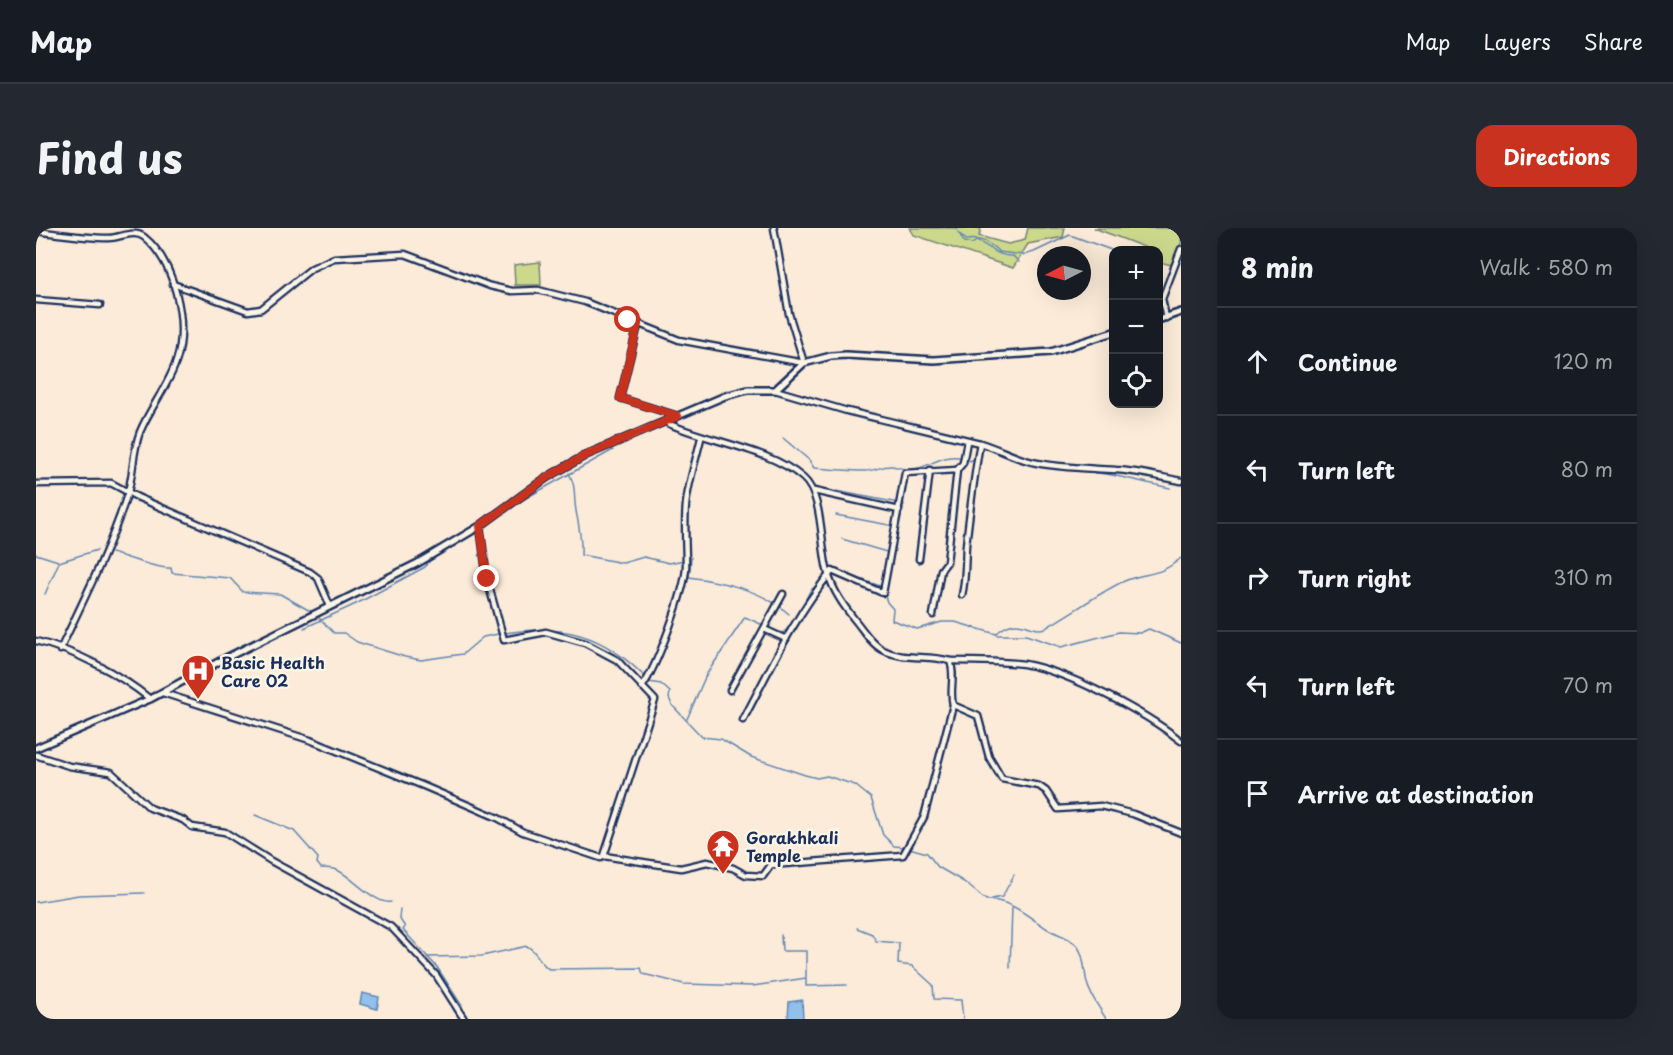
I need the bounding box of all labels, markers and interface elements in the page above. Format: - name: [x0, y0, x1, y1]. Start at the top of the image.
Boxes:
- text: Map: [30, 20, 92, 63]
- text: Map: [1406, 25, 1450, 57]
- text: Layers: [1483, 25, 1551, 57]
- text: Share: [1584, 25, 1643, 57]
- text: Find us: [36, 125, 183, 188]
- button: Directions: [1476, 125, 1637, 187]
- north arrow: [1037, 246, 1091, 300]
- map controls: [1109, 246, 1163, 408]
- button: +: [1109, 246, 1163, 300]
- text: 8 min: [1241, 248, 1314, 287]
- text: Walk · 580 m: [1479, 252, 1613, 282]
- button: −: [1109, 300, 1163, 354]
- route start: [614, 306, 640, 332]
- icon: ahead: [1241, 345, 1274, 378]
- text: Continue: [1298, 345, 1397, 378]
- text: 120 m: [1554, 346, 1613, 376]
- button: locate: [1109, 354, 1163, 408]
- icon: left: [1241, 453, 1274, 486]
- text: Turn left: [1298, 453, 1395, 486]
- text: 80 m: [1561, 454, 1613, 484]
- icon: right: [1241, 561, 1274, 594]
- text: Turn right: [1298, 561, 1411, 594]
- text: 310 m: [1553, 562, 1613, 592]
- route end: [473, 565, 499, 591]
- place label: Basic Health Care 02: [221, 650, 325, 692]
- hospital icon: Basic Health Care 02: [180, 653, 216, 700]
- icon: left: [1241, 669, 1274, 702]
- text: Turn left: [1298, 669, 1395, 702]
- text: 70 m: [1563, 670, 1613, 700]
- icon: arrive: [1241, 777, 1274, 810]
- text: Arrive at destination: [1298, 777, 1534, 810]
- place label: Gorakhkali Temple: [746, 825, 839, 867]
- temple icon: Gorakhkali Temple: [705, 828, 741, 875]

